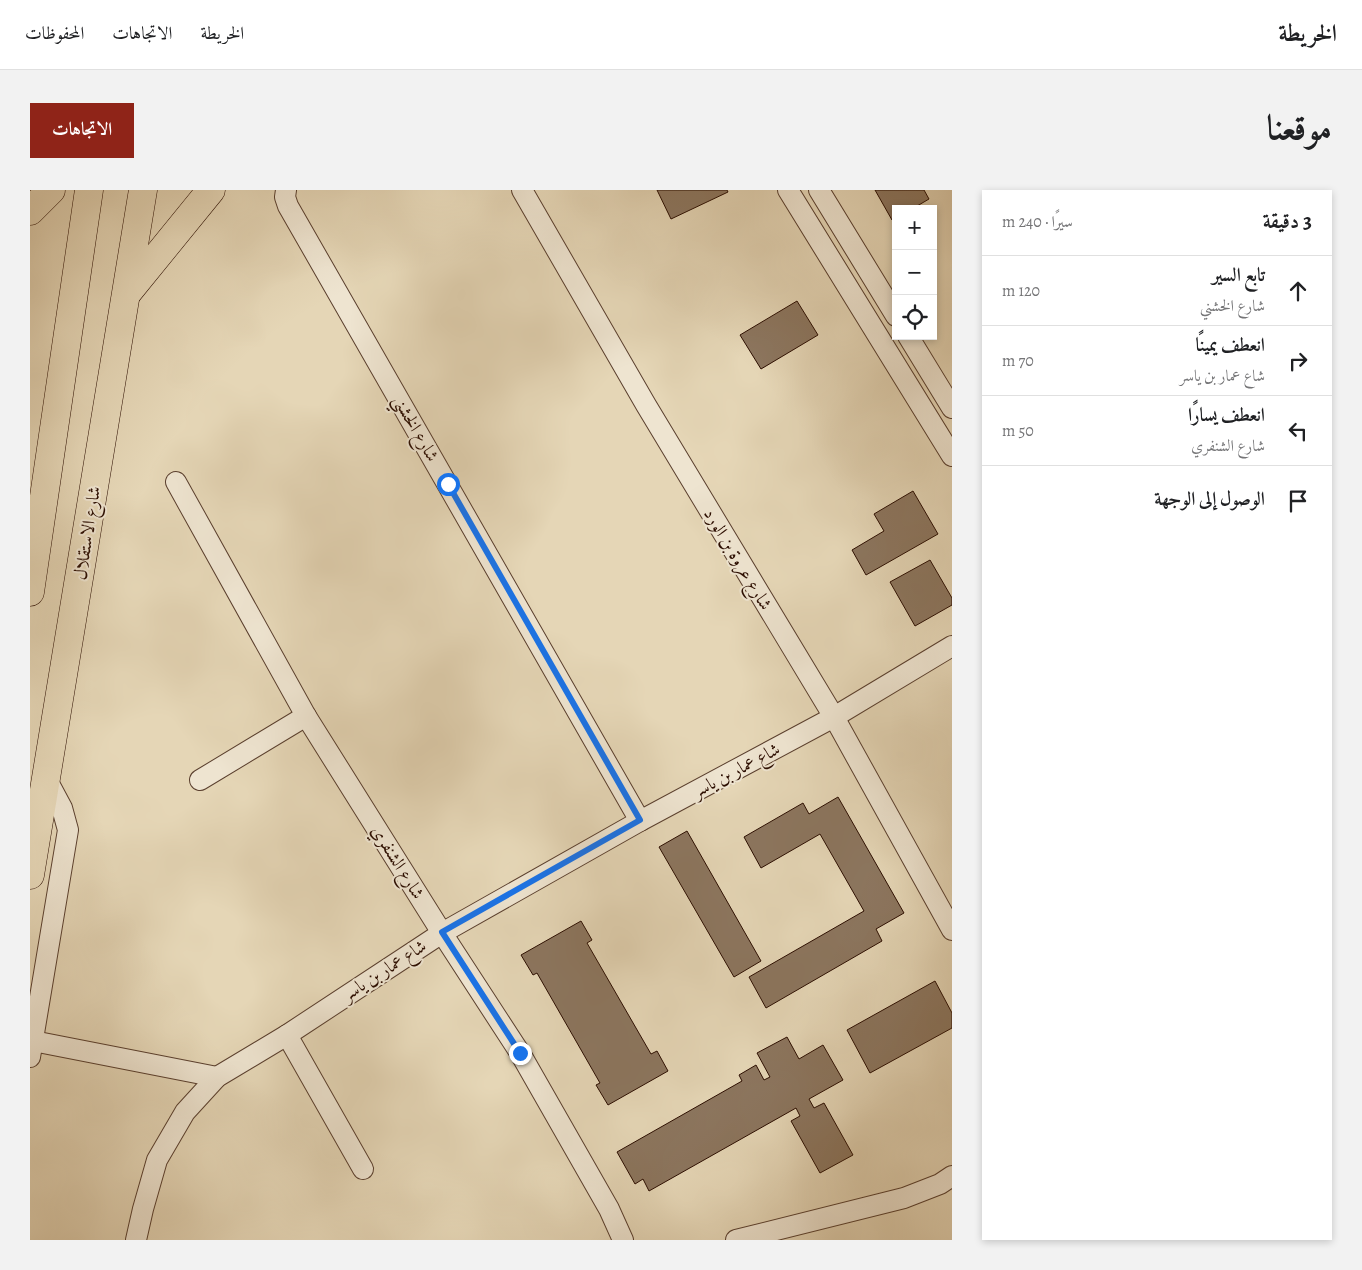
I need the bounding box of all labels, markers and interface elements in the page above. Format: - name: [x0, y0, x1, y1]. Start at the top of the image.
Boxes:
- text: الخريطة: [1279, 17, 1337, 49]
- text: المحفوظات: [25, 21, 84, 45]
- text: الاتجاهات: [112, 21, 172, 45]
- text: الخريطة: [200, 21, 244, 45]
- button: الاتجاهات: [30, 103, 134, 158]
- text: موقعنا: [1267, 103, 1332, 151]
- map controls: [892, 205, 937, 340]
- button: +: [892, 205, 937, 250]
- text: 3 دقيقة: [1263, 207, 1312, 235]
- text: سيرًا · 240 m: [1002, 211, 1073, 233]
- button: −: [892, 250, 937, 295]
- text: تابع السير: [1212, 262, 1265, 288]
- icon: ahead: [1284, 277, 1312, 305]
- text: 120 m: [1002, 280, 1040, 302]
- button: locate: [892, 295, 937, 340]
- text: شارع الخشني: [1200, 295, 1265, 317]
- text: انعطف يمينًا: [1195, 332, 1265, 358]
- icon: right: [1284, 347, 1312, 375]
- text: 70 m: [1002, 350, 1034, 372]
- text: شاع عمار بن ياسر: [1180, 365, 1265, 387]
- street label: شارع الخشني: [383, 390, 445, 468]
- text: انعطف يسارًا: [1188, 402, 1265, 428]
- icon: left: [1284, 417, 1312, 445]
- text: 50 m: [1002, 420, 1034, 442]
- text: شارع الشنفري: [1191, 435, 1265, 457]
- route start: [437, 473, 460, 496]
- street label: شارع الاستقلال: [68, 484, 109, 582]
- text: الوصول إلى الوجهة: [1154, 486, 1265, 512]
- icon: arrive: [1284, 487, 1312, 515]
- street label: شارع عروة بن الورد: [696, 504, 778, 616]
- street label: شاع عمار بن ياسر: [686, 737, 785, 807]
- street label: شارع الشنفري: [363, 820, 430, 905]
- street label: شاع عمار بن ياسر: [336, 934, 432, 1010]
- route end: [509, 1042, 532, 1065]

